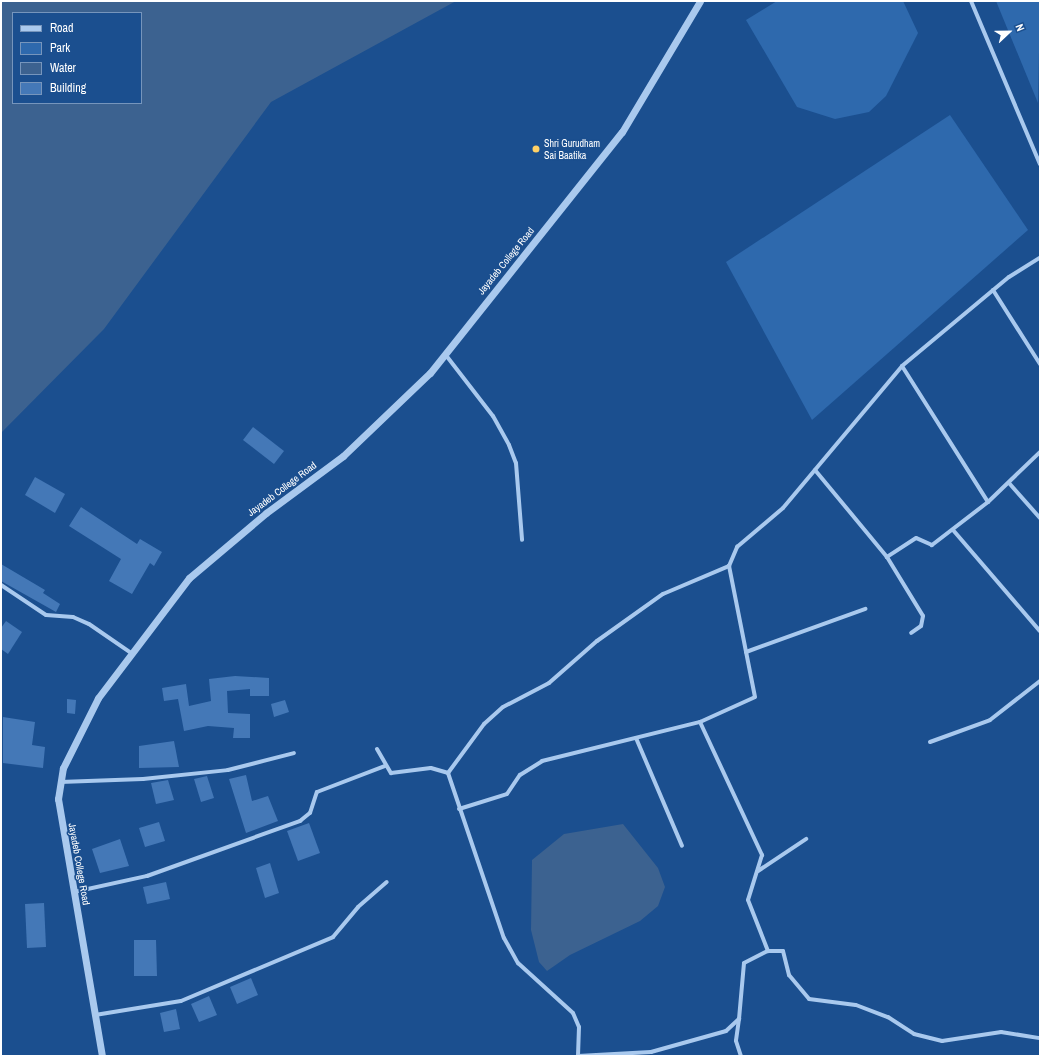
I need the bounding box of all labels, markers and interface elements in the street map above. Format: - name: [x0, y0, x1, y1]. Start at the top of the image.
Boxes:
- legend: [12, 12, 142, 104]
- north arrow: [989, 12, 1029, 52]
- text: Road: [50, 20, 74, 36]
- text: N: [1012, 22, 1028, 33]
- text: Park: [50, 40, 70, 56]
- text: Water: [50, 60, 76, 76]
- text: Building: [50, 80, 86, 96]
- place label: Shri Gurudham Sai Baatika: [544, 137, 600, 160]
- marker: Shri Gurudham Sai Baatika: [531, 144, 541, 154]
- street label: Jayadeb College Road: [475, 225, 537, 297]
- street label: Jayadeb College Road: [245, 459, 319, 519]
- street label: Jayadeb College Road: [66, 822, 92, 906]

